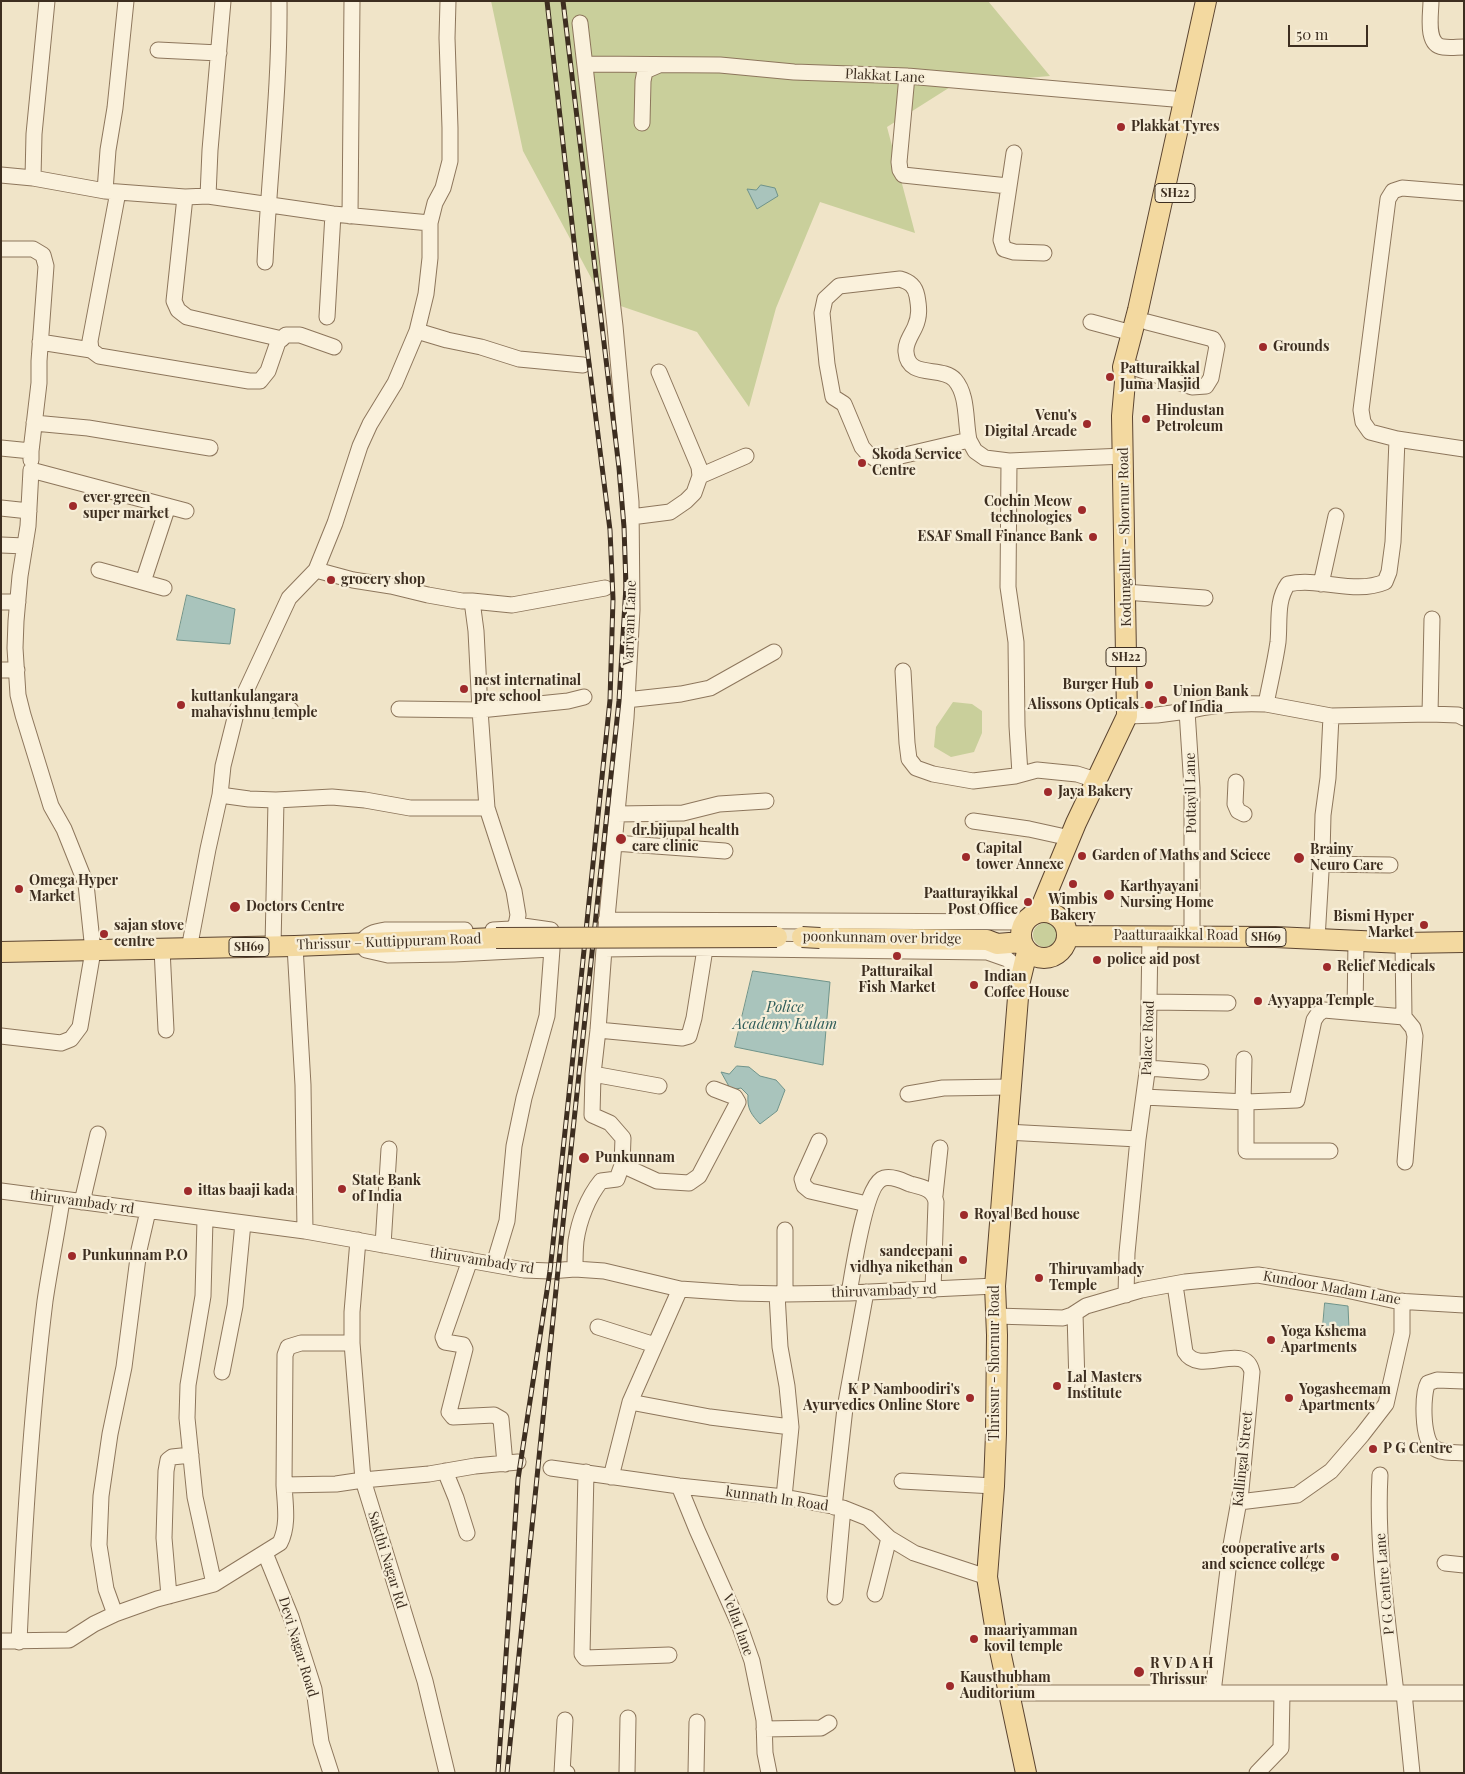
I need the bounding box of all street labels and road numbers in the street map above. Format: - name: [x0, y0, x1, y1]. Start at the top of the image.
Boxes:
- street label: Plakkat Lane: [845, 66, 925, 86]
- road number: SH22: [1155, 184, 1195, 202]
- street label: Kodungallur - Shornur Road: [1115, 447, 1135, 627]
- street label: Variyam Lane: [620, 580, 640, 666]
- road number: SH22: [1106, 648, 1146, 666]
- street label: Pottayil Lane: [1182, 752, 1200, 834]
- street label: poonkunnam over bridge: [802, 928, 962, 948]
- street label: Paatturaaikkal Road: [1114, 928, 1238, 944]
- road number: SH69: [1246, 928, 1286, 946]
- street label: Thrissur – Kuttippuram Road: [296, 930, 482, 954]
- road number: SH69: [229, 938, 269, 956]
- street label: Palace Road: [1138, 1000, 1158, 1076]
- street label: thiruvambady rd: [29, 1186, 135, 1218]
- street label: thiruvambady rd: [429, 1244, 535, 1278]
- street label: Kundoor Madam Lane: [1262, 1268, 1402, 1308]
- street label: thiruvambady rd: [831, 1281, 937, 1301]
- street label: Thrissur - Shornur Road: [987, 1285, 1003, 1441]
- street label: Kallingal Street: [1230, 1410, 1256, 1508]
- street label: kunnath ln Road: [724, 1483, 830, 1515]
- street label: Sakthi Nagar Rd: [364, 1509, 410, 1611]
- street label: P G Centre Lane: [1372, 1532, 1398, 1636]
- street label: Vellat lane: [719, 1592, 757, 1658]
- street label: Devi Nagar Road: [275, 1595, 321, 1699]

